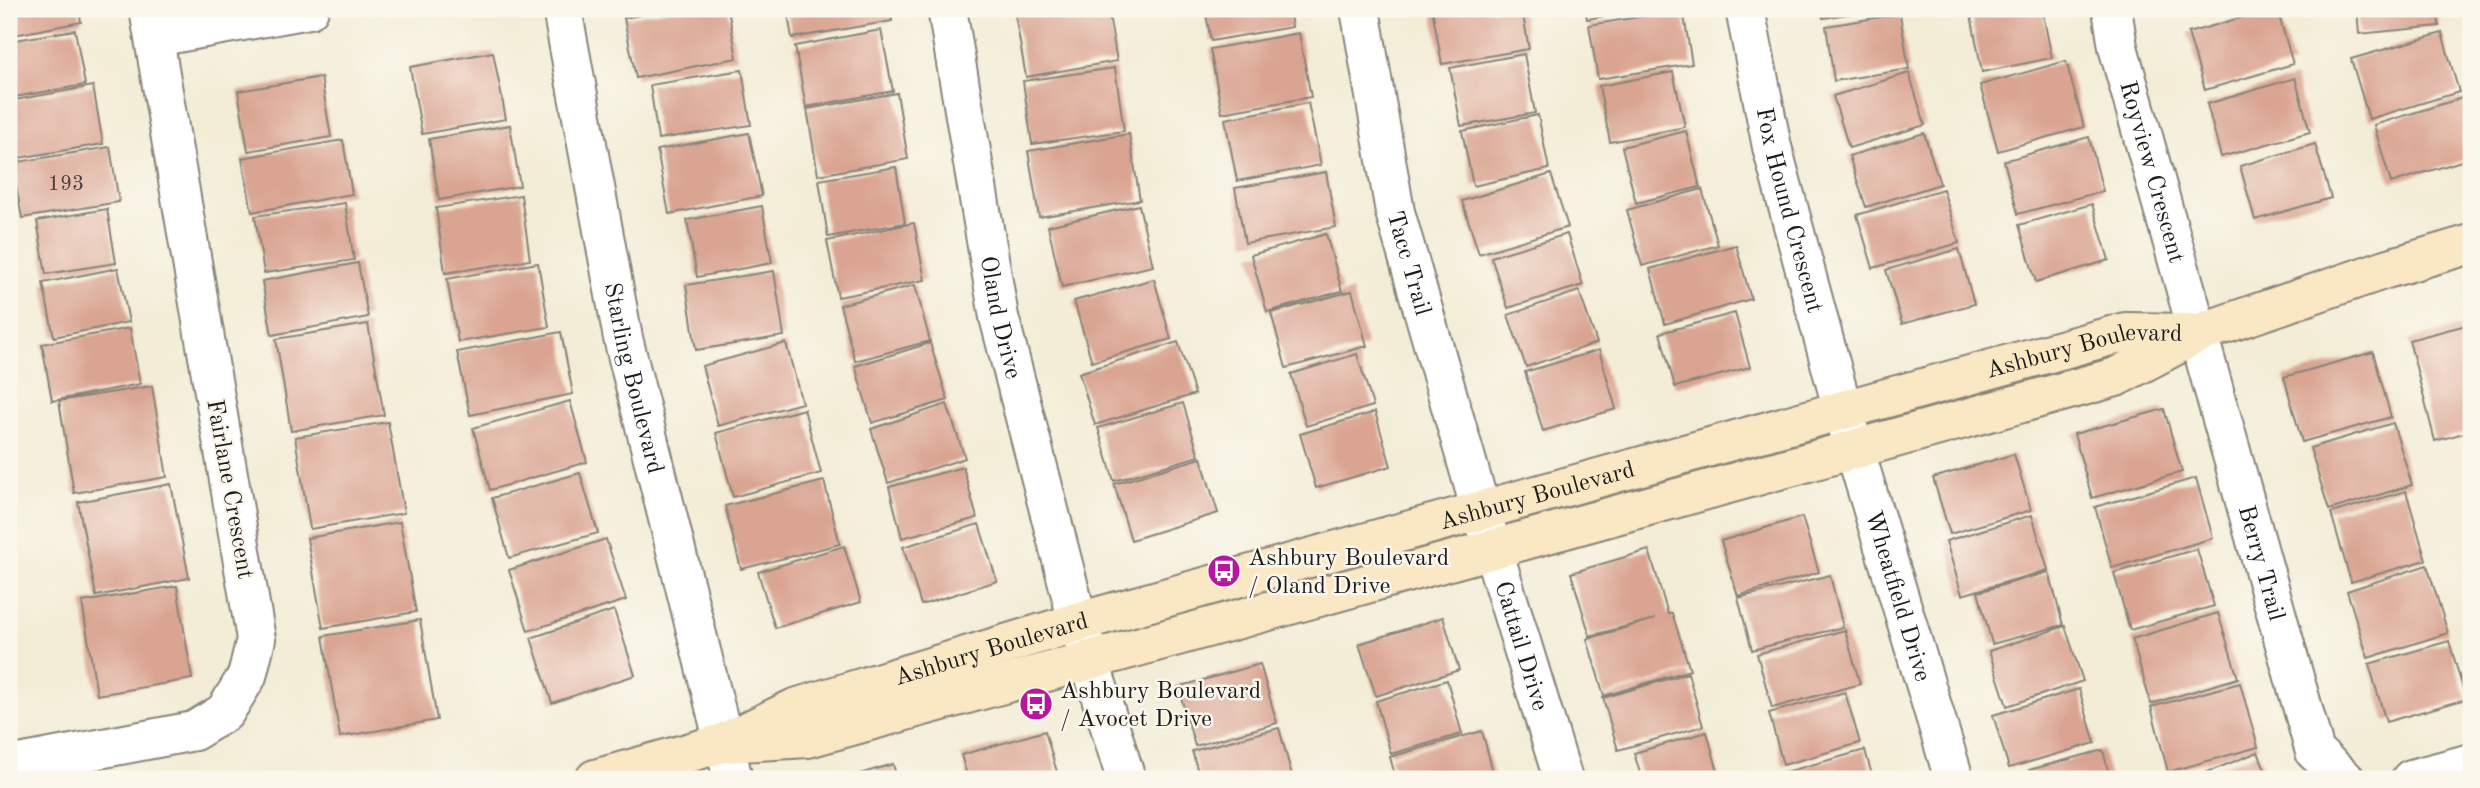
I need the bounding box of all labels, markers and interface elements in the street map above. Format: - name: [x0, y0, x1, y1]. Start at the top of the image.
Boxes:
- street label: Royview Crescent: [2114, 79, 2188, 266]
- street label: Fox Hound Crescent: [1751, 106, 1826, 316]
- house number: 193: [48, 174, 84, 195]
- street label: Tacc Trail: [1381, 209, 1434, 318]
- street label: Oland Drive: [975, 254, 1025, 382]
- street label: Starling Boulevard: [599, 281, 666, 476]
- street label: Ashbury Boulevard: [1984, 322, 2183, 384]
- street label: Fairlane Crescent: [201, 398, 257, 581]
- street label: Ashbury Boulevard: [1437, 458, 1638, 535]
- street label: Berry Trail: [2233, 503, 2288, 624]
- street label: Wheatfield Drive: [1860, 508, 1934, 685]
- place label: Ashbury Boulevard / Oland Drive: [1248, 547, 1449, 599]
- bus stop icon: Ashbury Boulevard / Oland Drive: [1205, 552, 1243, 590]
- street label: Cattail Drive: [1489, 579, 1551, 714]
- street label: Ashbury Boulevard: [892, 610, 1091, 691]
- place label: Ashbury Boulevard / Avocet Drive: [1060, 680, 1261, 732]
- bus stop icon: Ashbury Boulevard / Avocet Drive: [1017, 685, 1055, 723]

